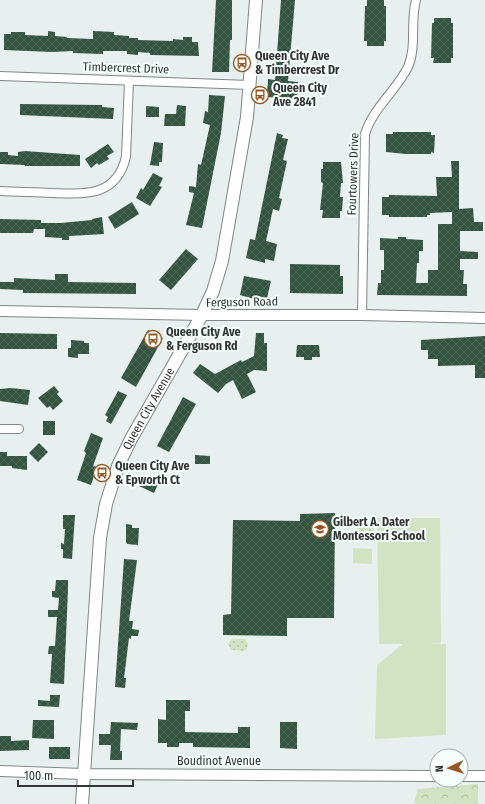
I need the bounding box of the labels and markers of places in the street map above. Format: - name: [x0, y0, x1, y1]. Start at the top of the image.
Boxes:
- place label: Queen City Ave & Timbercrest Dr: [255, 49, 340, 77]
- bus stop icon: Queen City Ave & Timbercrest Dr: [232, 53, 252, 73]
- place label: Queen City Ave 2841: [272, 81, 327, 109]
- bus stop icon: Queen City Ave 2841: [250, 85, 270, 105]
- place label: Queen City Ave & Ferguson Rd: [166, 325, 241, 353]
- bus stop icon: Queen City Ave & Ferguson Rd: [143, 329, 163, 349]
- place label: Queen City Ave & Epworth Ct: [115, 459, 190, 487]
- bus stop icon: Queen City Ave & Epworth Ct: [92, 463, 112, 483]
- place label: Gilbert A. Dater Montessori School: [333, 515, 426, 543]
- school or university icon: Gilbert A. Dater Montessori School: [310, 519, 330, 539]

